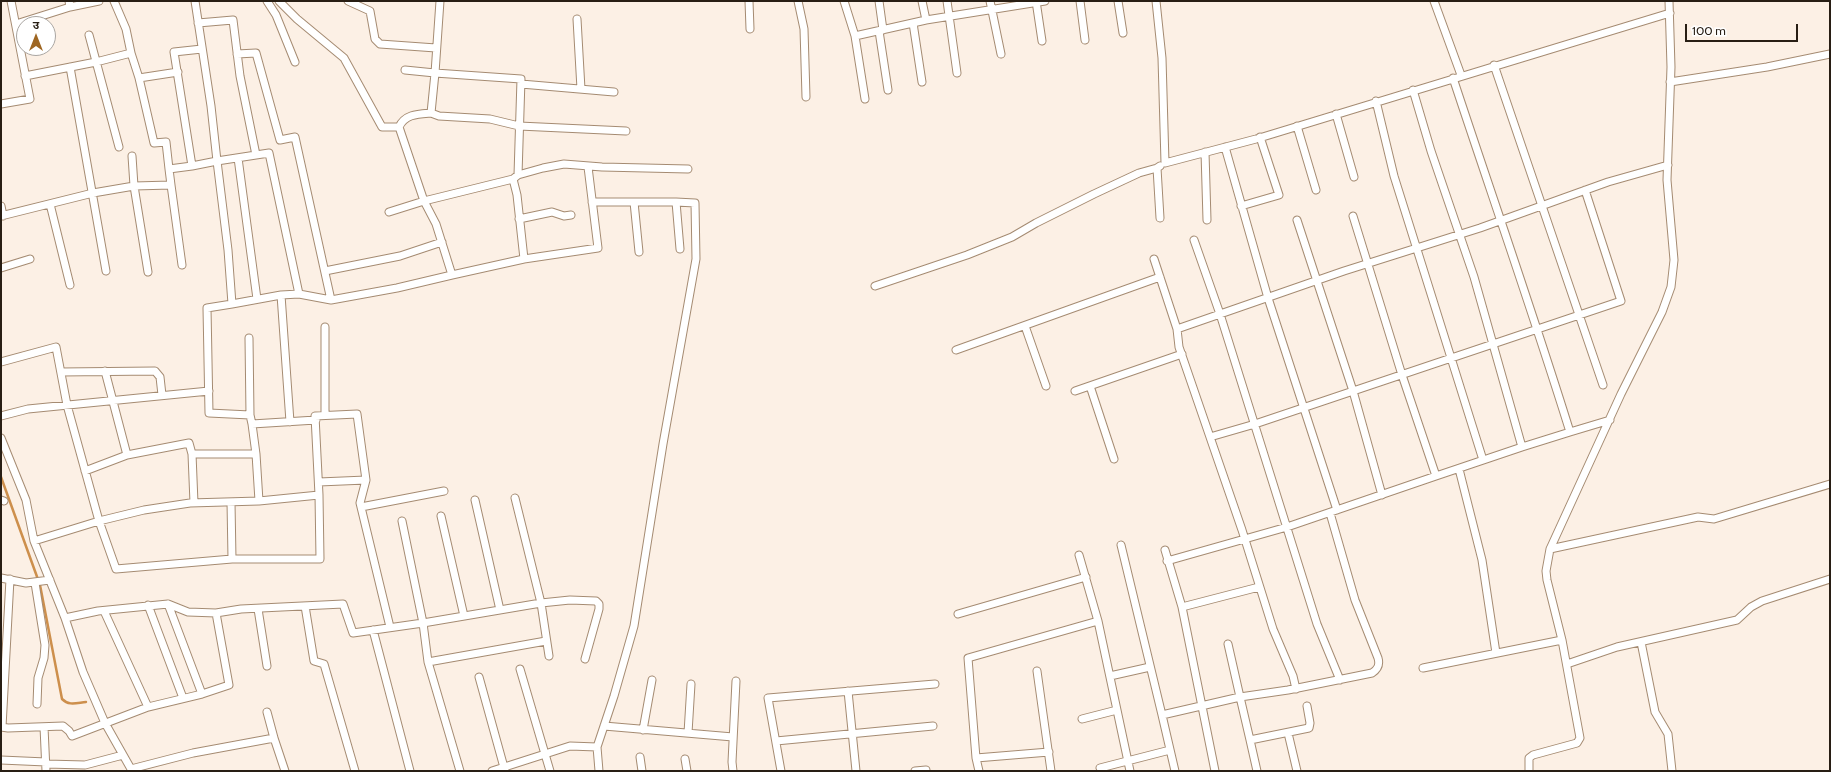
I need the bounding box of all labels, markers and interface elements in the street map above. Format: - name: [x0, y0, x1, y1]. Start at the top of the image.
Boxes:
- north arrow: [16, 16, 56, 56]
- scale bar: [1687, 16, 1800, 42]
- text: उ: [33, 18, 39, 32]
- text: 100 m: [1692, 23, 1726, 38]

